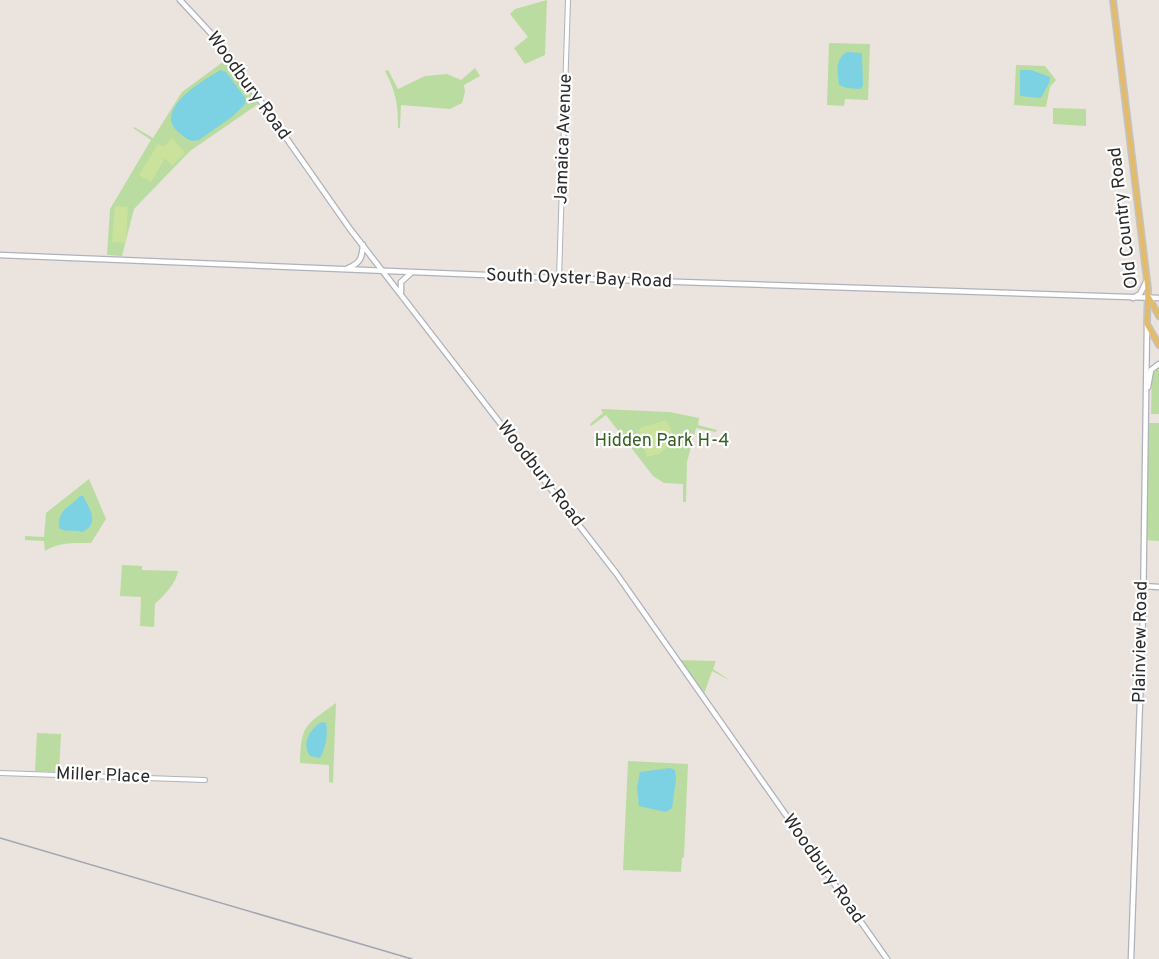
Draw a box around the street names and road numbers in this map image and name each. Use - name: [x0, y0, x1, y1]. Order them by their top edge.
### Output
- street label: Woodbury Road: [201, 27, 295, 145]
- street label: Jamaica Avenue: [550, 73, 578, 205]
- street label: Old Country Road: [1104, 146, 1144, 290]
- street label: South Oyster Bay Road: [485, 264, 673, 294]
- street label: Woodbury Road: [491, 416, 589, 532]
- street label: Plainview Road: [1128, 581, 1154, 703]
- street label: Miller Place: [56, 763, 150, 789]
- street label: Woodbury Road: [777, 810, 869, 928]

